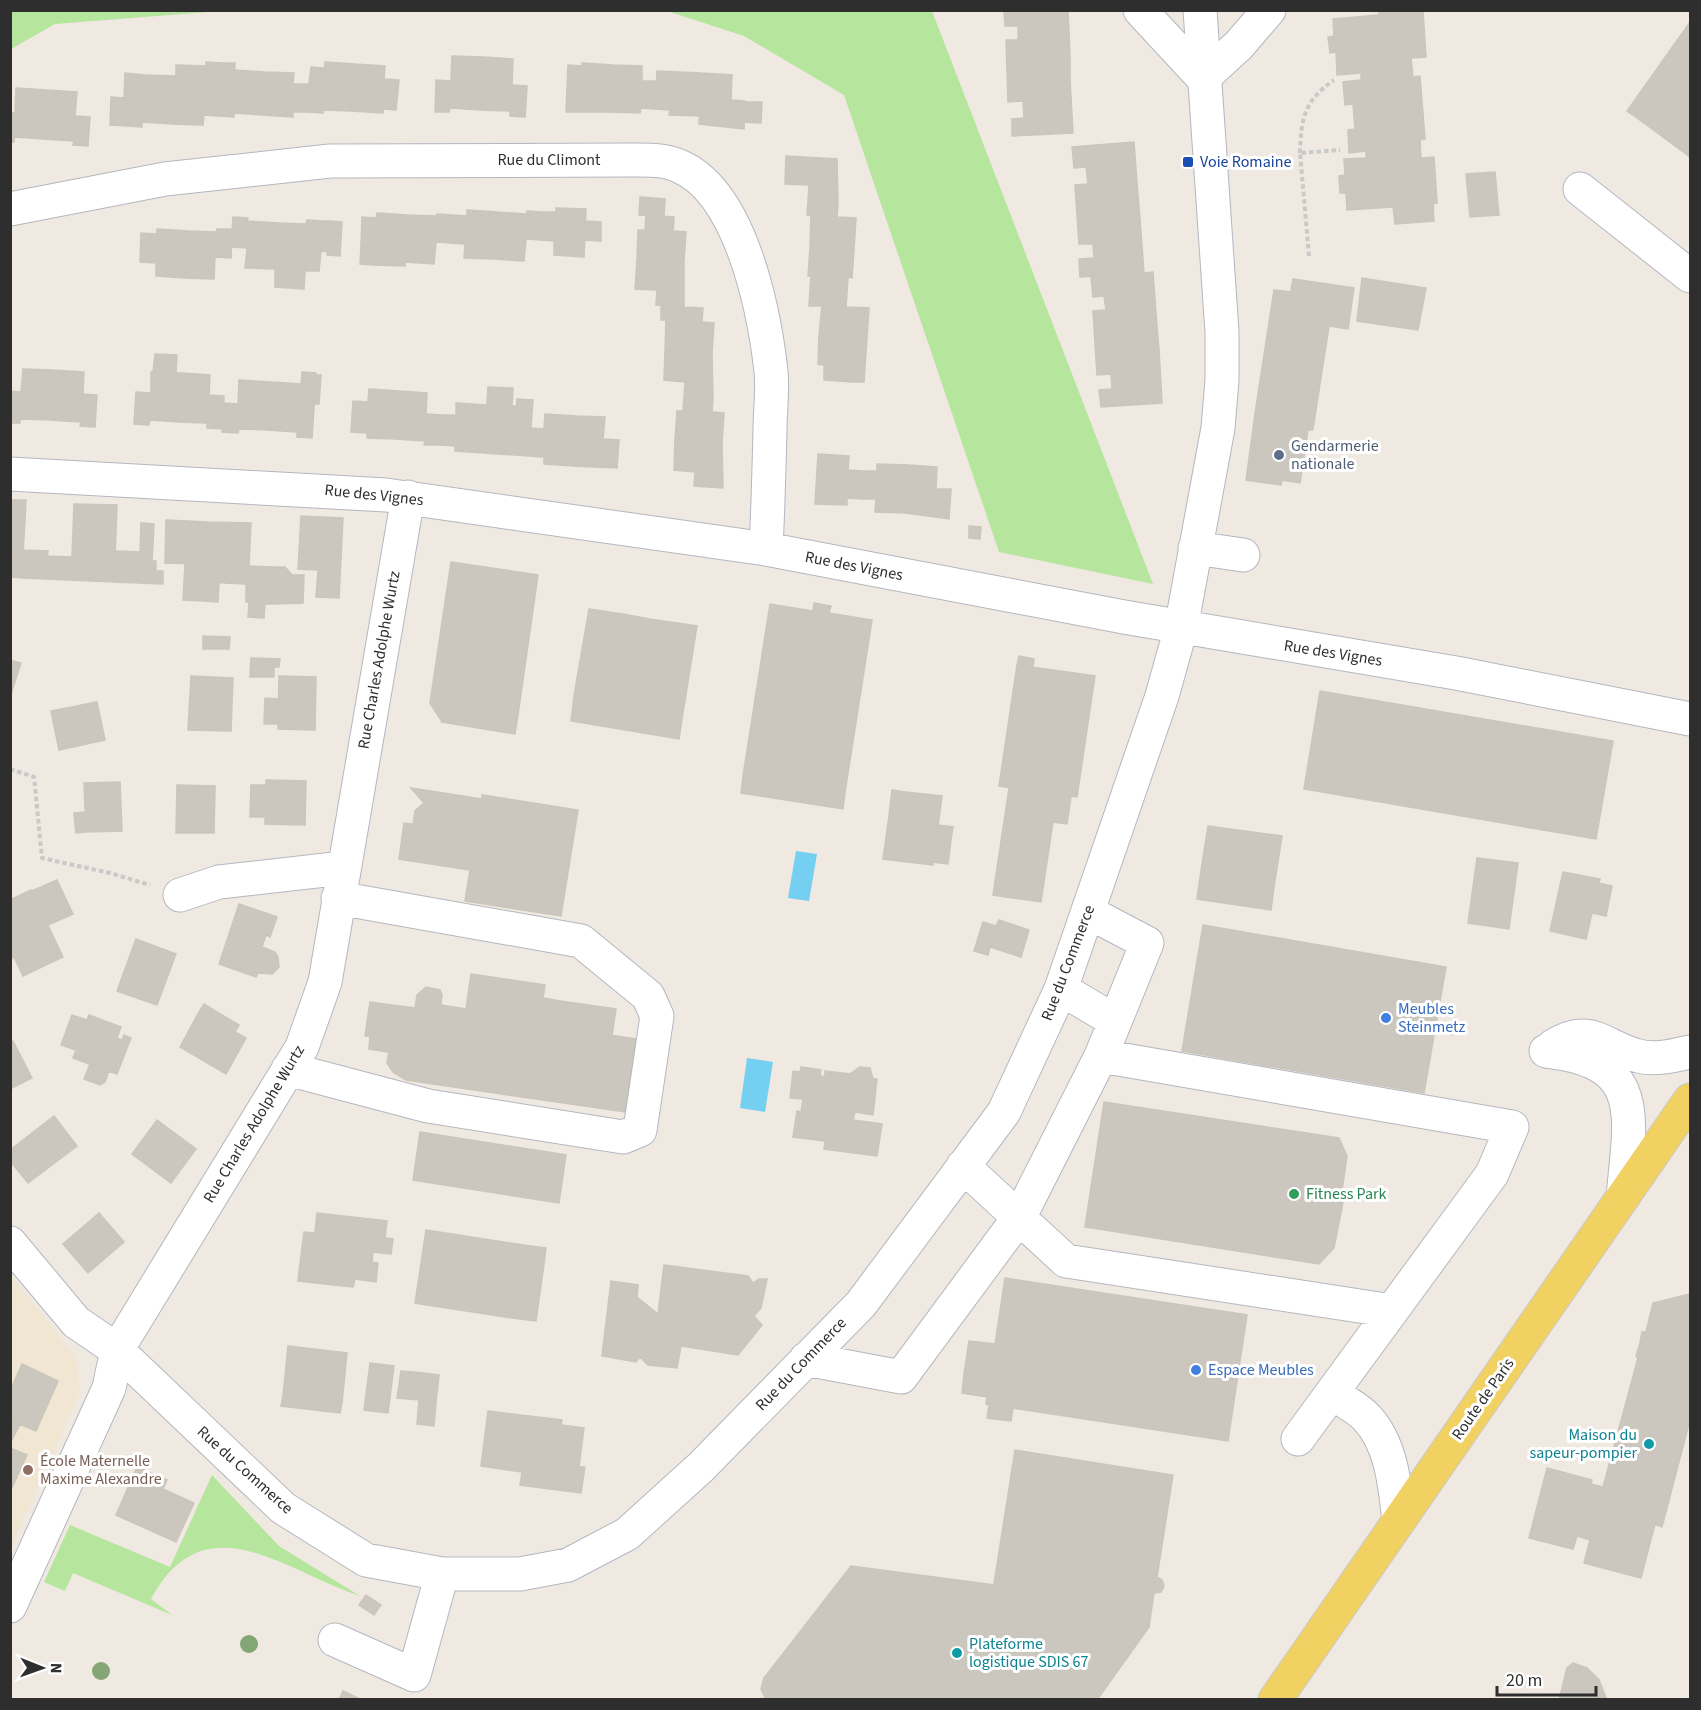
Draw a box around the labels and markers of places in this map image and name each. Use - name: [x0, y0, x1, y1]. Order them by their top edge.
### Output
- place label: Voie Romaine: [1200, 151, 1291, 173]
- marker: Voie Romaine: [1181, 155, 1195, 169]
- place label: Gendarmerie nationale: [1291, 435, 1379, 475]
- marker: Gendarmerie nationale: [1272, 448, 1286, 462]
- place label: Meubles Steinmetz: [1398, 998, 1465, 1038]
- marker: Meubles Steinmetz: [1379, 1011, 1393, 1025]
- place label: Fitness Park: [1306, 1183, 1387, 1205]
- marker: Fitness Park: [1287, 1187, 1301, 1201]
- place label: Espace Meubles: [1208, 1359, 1314, 1381]
- marker: Espace Meubles: [1189, 1363, 1203, 1377]
- place label: Maison du sapeur-pompier: [1529, 1424, 1637, 1464]
- marker: Maison du sapeur-pompier: [1642, 1437, 1656, 1451]
- place label: École Maternelle Maxime Alexandre: [40, 1450, 162, 1490]
- marker: École Maternelle Maxime Alexandre: [21, 1463, 35, 1477]
- place label: Plateforme logistique SDIS 67: [969, 1633, 1088, 1673]
- marker: Plateforme logistique SDIS 67: [950, 1646, 964, 1660]

